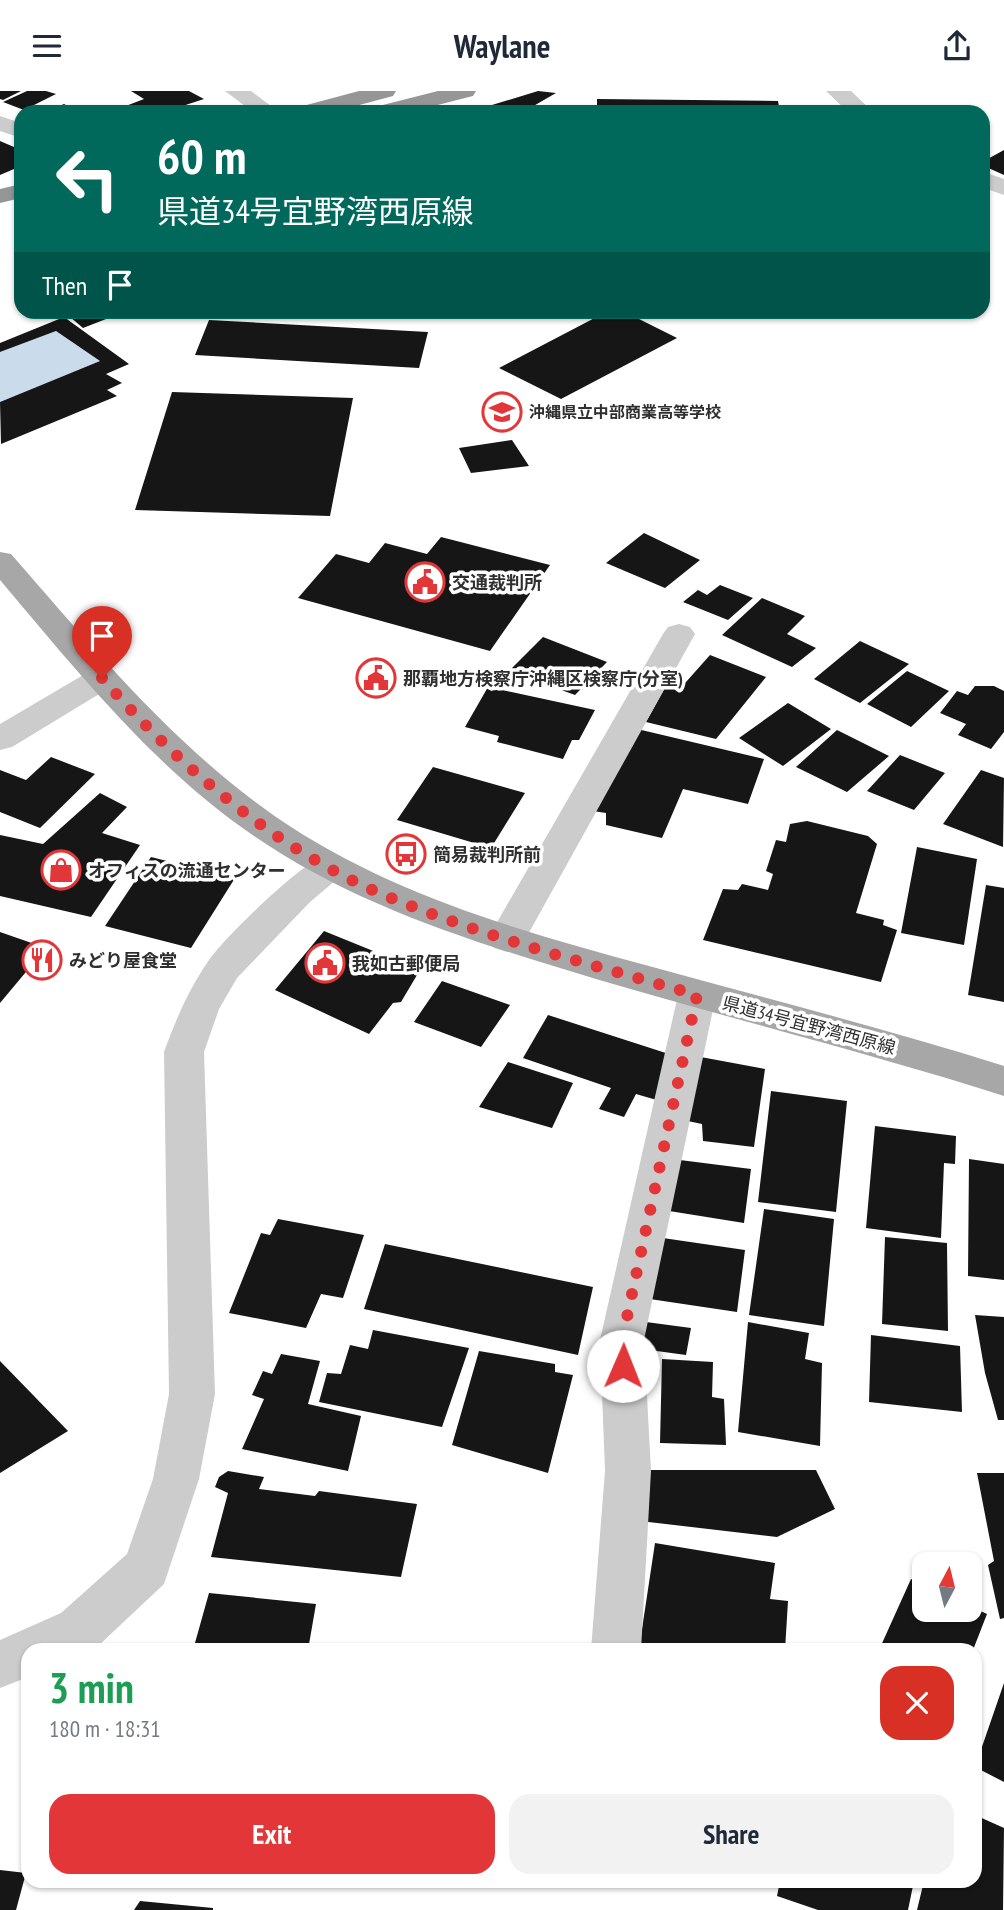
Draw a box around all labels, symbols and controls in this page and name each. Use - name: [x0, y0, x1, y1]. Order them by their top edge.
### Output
- text: Waylane: [454, 25, 550, 67]
- icon: menu: [28, 27, 66, 65]
- icon: share: [938, 27, 976, 65]
- text: 60 m: [157, 124, 246, 188]
- icon: left: [42, 133, 133, 224]
- text: 県道34号宜野湾西原線: [157, 190, 474, 232]
- icon: arrive: [101, 266, 139, 304]
- text: Then: [42, 269, 87, 302]
- school or university icon: 沖縄県立中部商業高等学校: [481, 391, 523, 433]
- place label: 沖縄県立中部商業高等学校: [529, 402, 721, 422]
- public building icon: 交通裁判所: [404, 561, 446, 603]
- place label: 交通裁判所: [452, 571, 542, 594]
- pin: [72, 606, 132, 678]
- icon: arrive: [83, 617, 121, 655]
- public building icon: 那覇地方検察庁沖縄区検察庁(分室): [355, 657, 397, 699]
- place label: 那覇地方検察庁沖縄区検察庁(分室): [403, 667, 683, 690]
- bus stop icon: 簡易裁判所前: [385, 833, 427, 875]
- place label: 簡易裁判所前: [433, 843, 541, 866]
- shop icon: オフィスの流通センター: [40, 849, 82, 891]
- place label: オフィスの流通センター: [88, 859, 286, 882]
- restaurant icon: みどり屋食堂: [21, 939, 63, 981]
- public building icon: 我如古郵便局: [304, 942, 346, 984]
- place label: みどり屋食堂: [69, 949, 177, 972]
- place label: 我如古郵便局: [352, 952, 460, 975]
- street label: 県道34号宜野湾西原線: [720, 991, 898, 1059]
- position arrow: [586, 1329, 660, 1403]
- north arrow: [912, 1552, 982, 1622]
- map controls: [912, 1552, 982, 1622]
- text: 3 min: [49, 1660, 134, 1715]
- button: close: [880, 1666, 954, 1740]
- text: 180 m · 18:31: [49, 1714, 161, 1743]
- button: Exit: [49, 1794, 495, 1874]
- button: Share: [509, 1794, 954, 1874]

